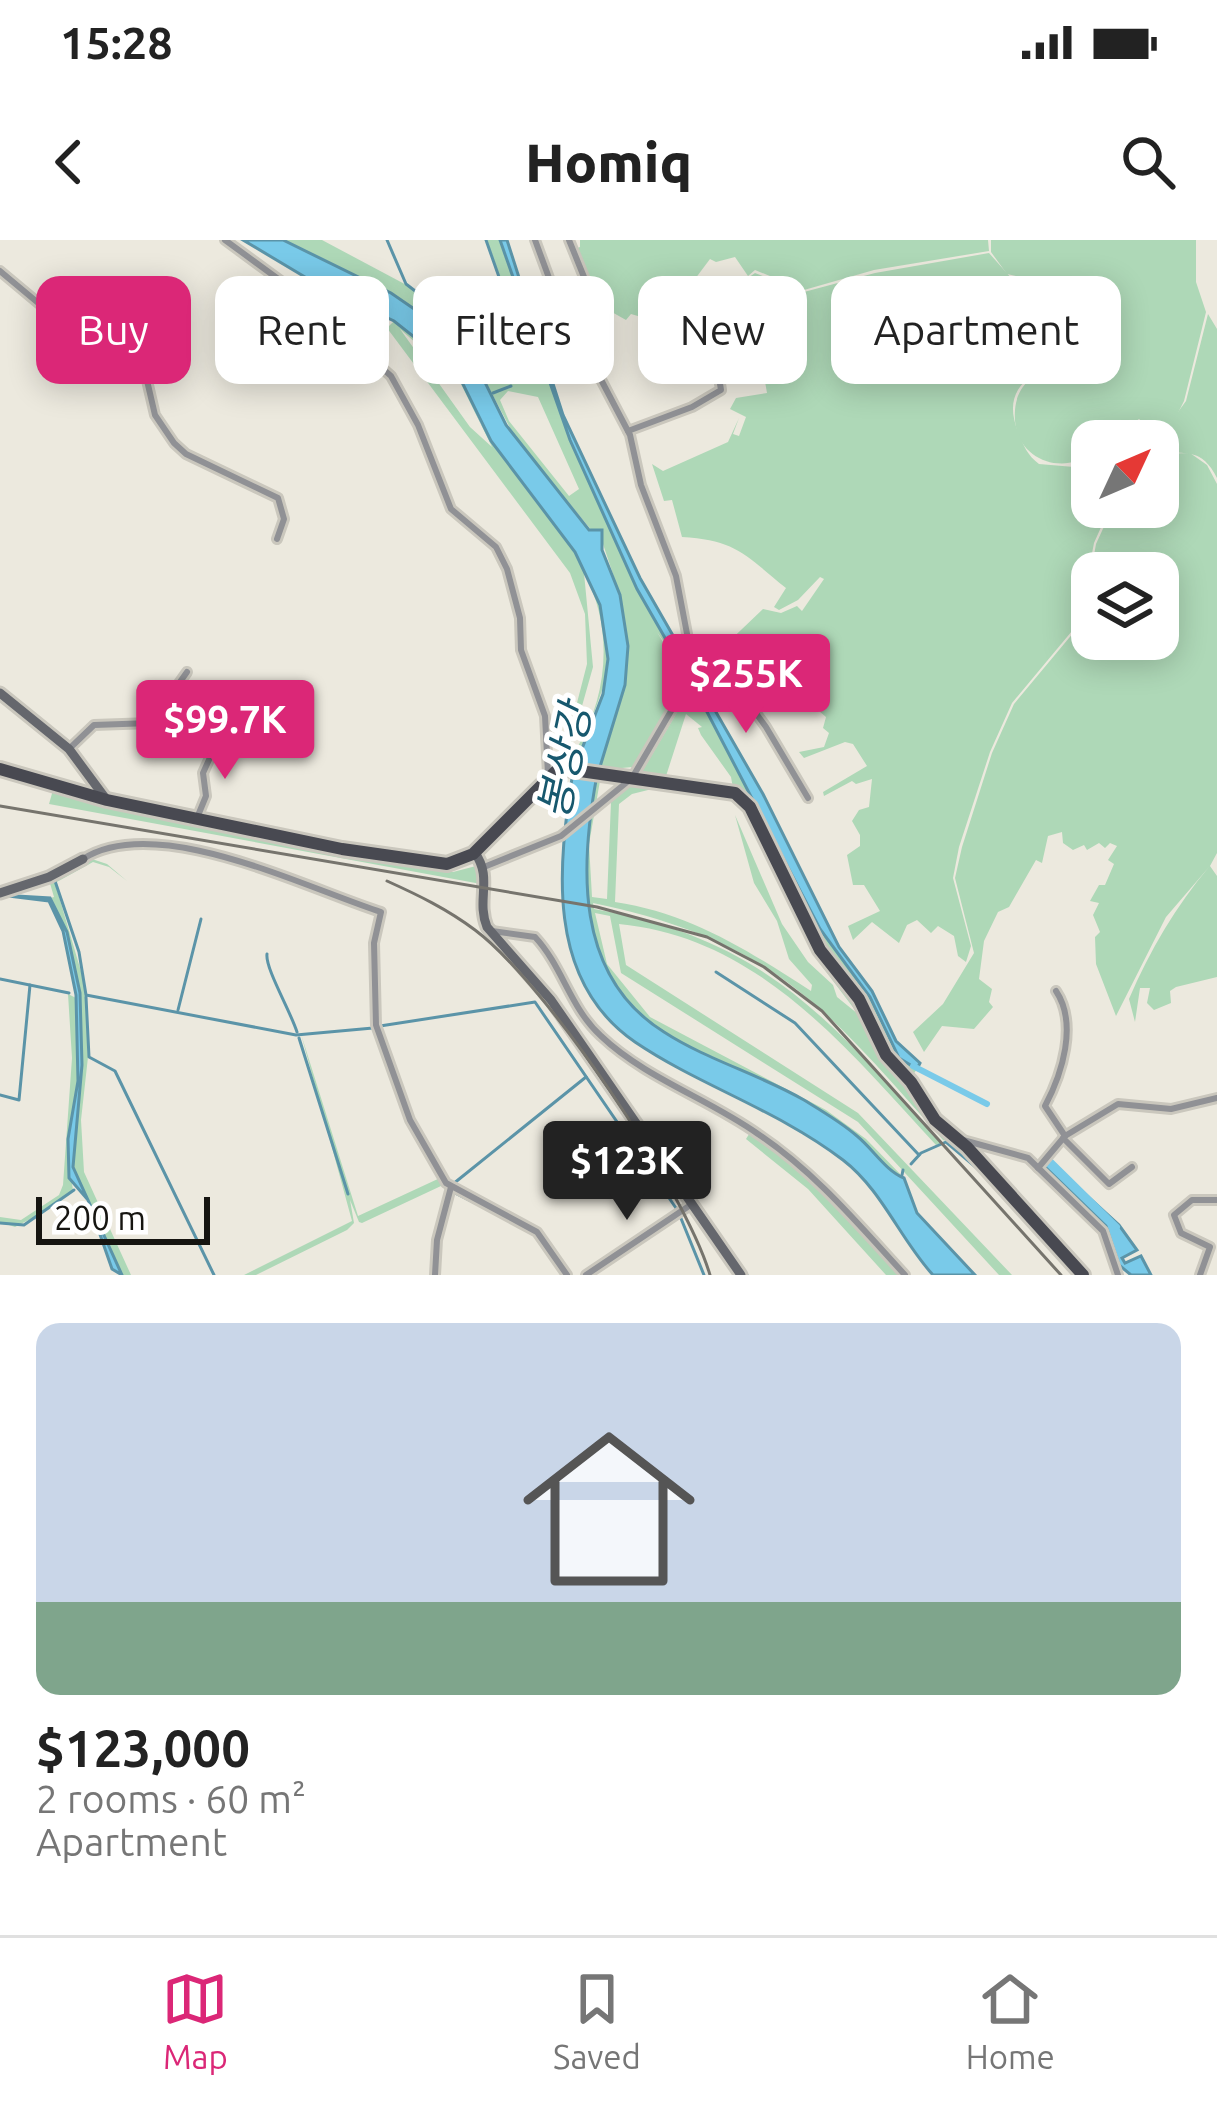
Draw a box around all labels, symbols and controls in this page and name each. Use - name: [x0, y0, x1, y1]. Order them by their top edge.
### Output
- text: 15:28: [60, 17, 173, 68]
- icon: back: [36, 129, 102, 195]
- icon: search: [1115, 129, 1181, 195]
- text: Homiq: [525, 132, 692, 192]
- chip: Buy: [36, 276, 191, 384]
- chip: Rent: [215, 276, 389, 384]
- chip: Filters: [413, 276, 614, 384]
- chip: New: [638, 276, 807, 384]
- chip: Apartment: [831, 276, 1121, 384]
- north arrow: [1071, 420, 1179, 528]
- map controls: [1071, 420, 1179, 660]
- button: layers: [1071, 552, 1179, 660]
- pin: $255K: [662, 634, 830, 736]
- text: $255K: [689, 651, 803, 694]
- pin: $99.7K: [127, 680, 323, 782]
- water label: 봉상강: [529, 694, 600, 823]
- text: $99.7K: [163, 697, 287, 740]
- pin: $123K: [543, 1121, 711, 1223]
- text: $123K: [570, 1138, 684, 1181]
- scale bar: [36, 1191, 210, 1244]
- text: 200 m: [54, 1199, 146, 1236]
- icon: home: [501, 1401, 717, 1617]
- text: $123,000: [36, 1719, 250, 1777]
- text: 2 rooms · 60 m²: [36, 1777, 306, 1820]
- text: Apartment: [36, 1820, 227, 1863]
- tab: Map: [162, 1966, 228, 2075]
- tab: Saved: [553, 1966, 641, 2075]
- tab: Home: [966, 1966, 1055, 2075]

